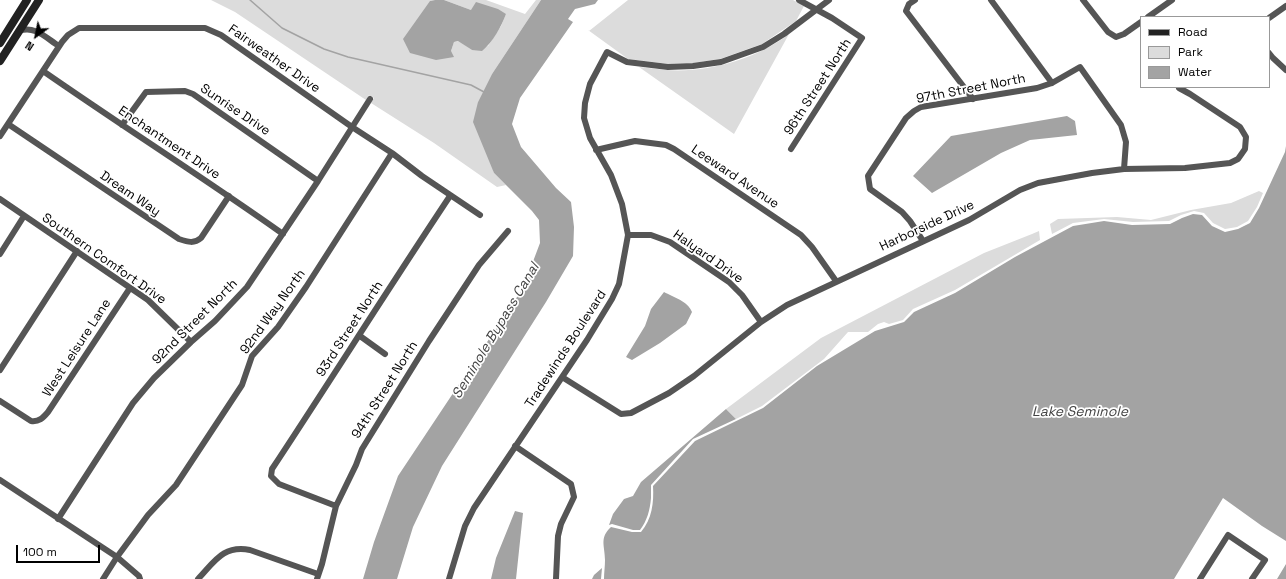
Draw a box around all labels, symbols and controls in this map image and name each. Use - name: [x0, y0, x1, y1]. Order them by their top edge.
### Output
- north arrow: [16, 16, 56, 56]
- legend: [1140, 16, 1270, 88]
- street label: Fairweather Drive: [225, 21, 323, 97]
- text: Road: [1178, 24, 1207, 40]
- street label: 96th Street North: [781, 36, 855, 138]
- text: N: [23, 38, 36, 54]
- text: Park: [1178, 44, 1203, 60]
- text: Water: [1178, 64, 1212, 80]
- street label: 97th Street North: [915, 71, 1027, 107]
- street label: Sunrise Drive: [197, 81, 273, 139]
- street label: Enchantment Drive: [115, 103, 223, 183]
- street label: Leeward Avenue: [688, 142, 782, 212]
- street label: Dream Way: [97, 168, 163, 220]
- street label: Harborside Drive: [877, 197, 977, 255]
- street label: Southern Comfort Drive: [39, 210, 169, 308]
- street label: Halyard Drive: [670, 227, 746, 287]
- water label: Seminole Bypass Canal: [449, 260, 543, 402]
- street label: 92nd Way North: [237, 267, 309, 357]
- street label: 92nd Street North: [149, 276, 241, 368]
- street label: 93rd Street North: [313, 278, 387, 380]
- street label: Tradewinds Boulevard: [522, 287, 610, 411]
- street label: West Leisure Lane: [40, 296, 114, 400]
- street label: 94th Street North: [349, 338, 421, 442]
- water label: Lake Seminole: [1032, 404, 1128, 420]
- scale bar: [18, 537, 102, 563]
- text: 100 m: [23, 544, 57, 560]

